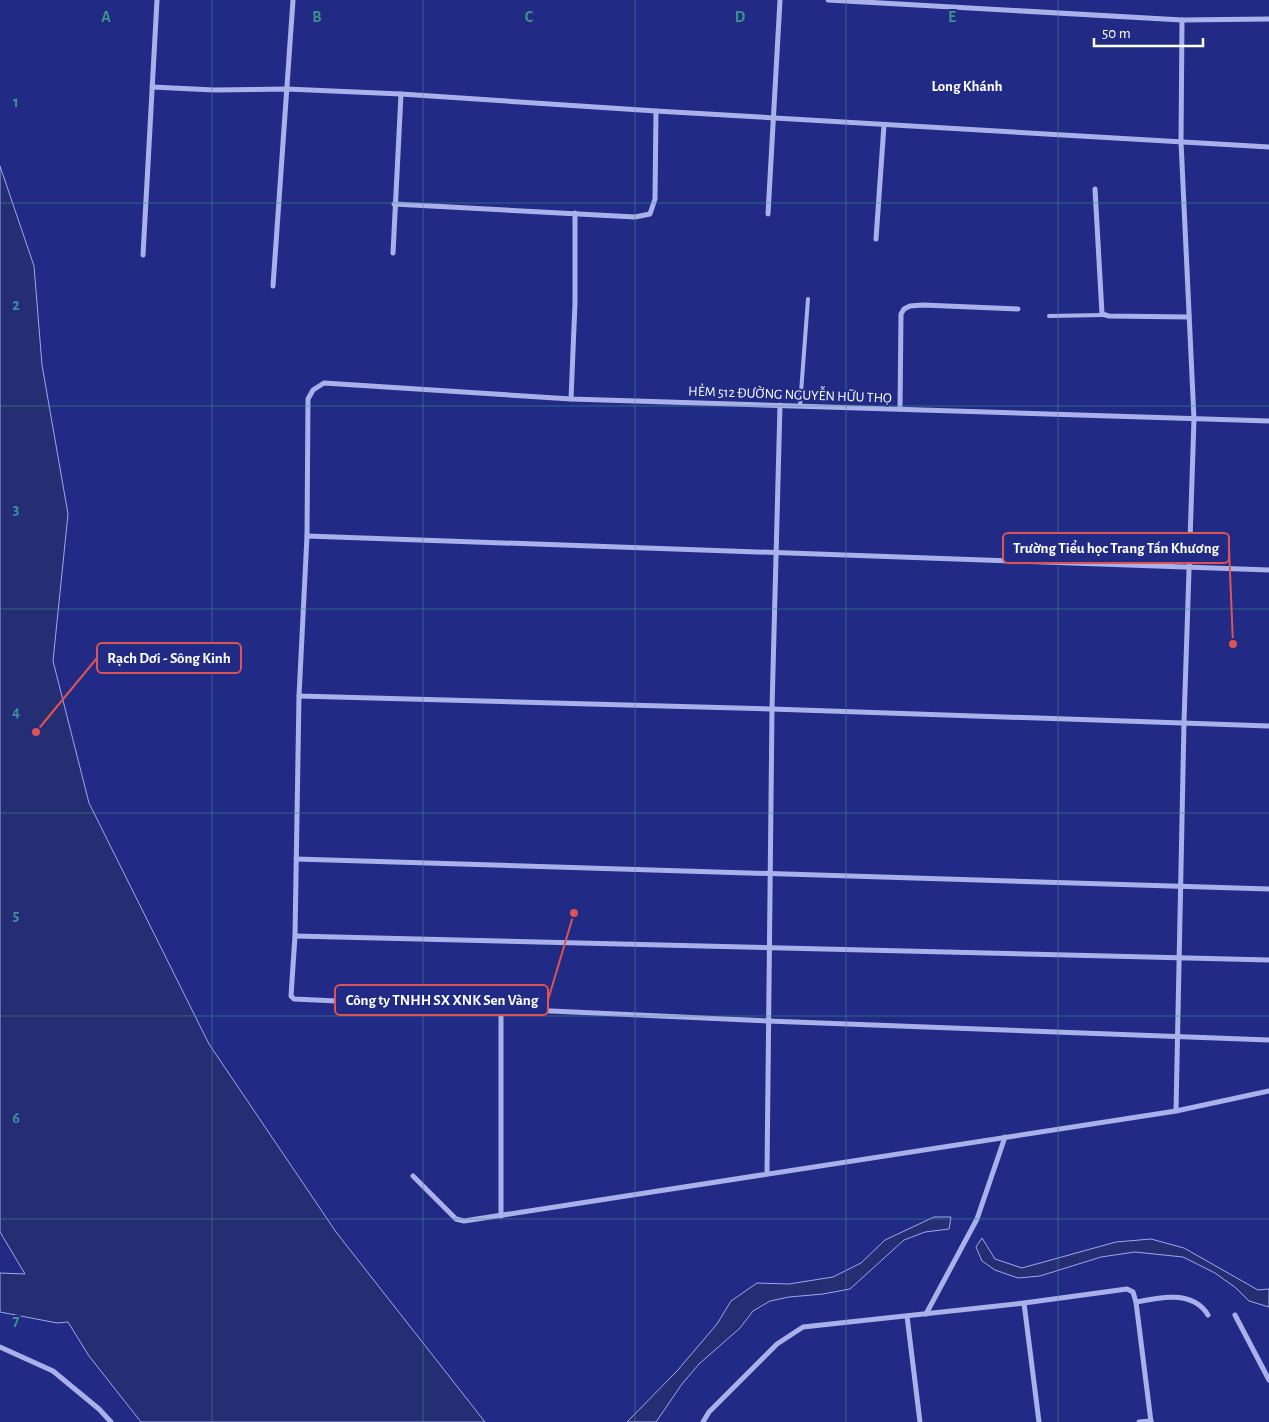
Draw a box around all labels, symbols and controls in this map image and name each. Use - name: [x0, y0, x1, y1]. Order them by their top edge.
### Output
- text: A: [101, 9, 111, 25]
- text: B: [312, 9, 322, 25]
- text: C: [525, 9, 534, 25]
- text: D: [735, 9, 746, 25]
- text: E: [948, 9, 956, 25]
- scale bar: [1094, 15, 1203, 47]
- text: 50 m: [1102, 26, 1131, 41]
- district label: Long Khánh: [931, 79, 1003, 94]
- text: 1: [13, 94, 19, 110]
- text: 2: [12, 297, 20, 313]
- street label: HẺM 512 ĐƯỜNG NGUYỄN HỮU THỌ: [688, 380, 892, 406]
- text: 3: [13, 501, 20, 517]
- callout: Trường Tiểu học Trang Tấn Khương: [1003, 533, 1229, 563]
- text: Trường Tiểu học Trang Tấn Khương: [1013, 540, 1220, 556]
- callout: Rạch Dơi - Sông Kinh: [97, 643, 241, 673]
- text: Rạch Dơi - Sông Kinh: [107, 651, 231, 666]
- text: 4: [12, 704, 20, 720]
- text: 5: [13, 907, 20, 923]
- callout: Công ty TNHH SX XNK Sen Vàng: [335, 985, 548, 1015]
- text: Công ty TNHH SX XNK Sen Vàng: [346, 993, 539, 1008]
- text: 6: [12, 1110, 20, 1126]
- text: 7: [13, 1313, 20, 1329]

